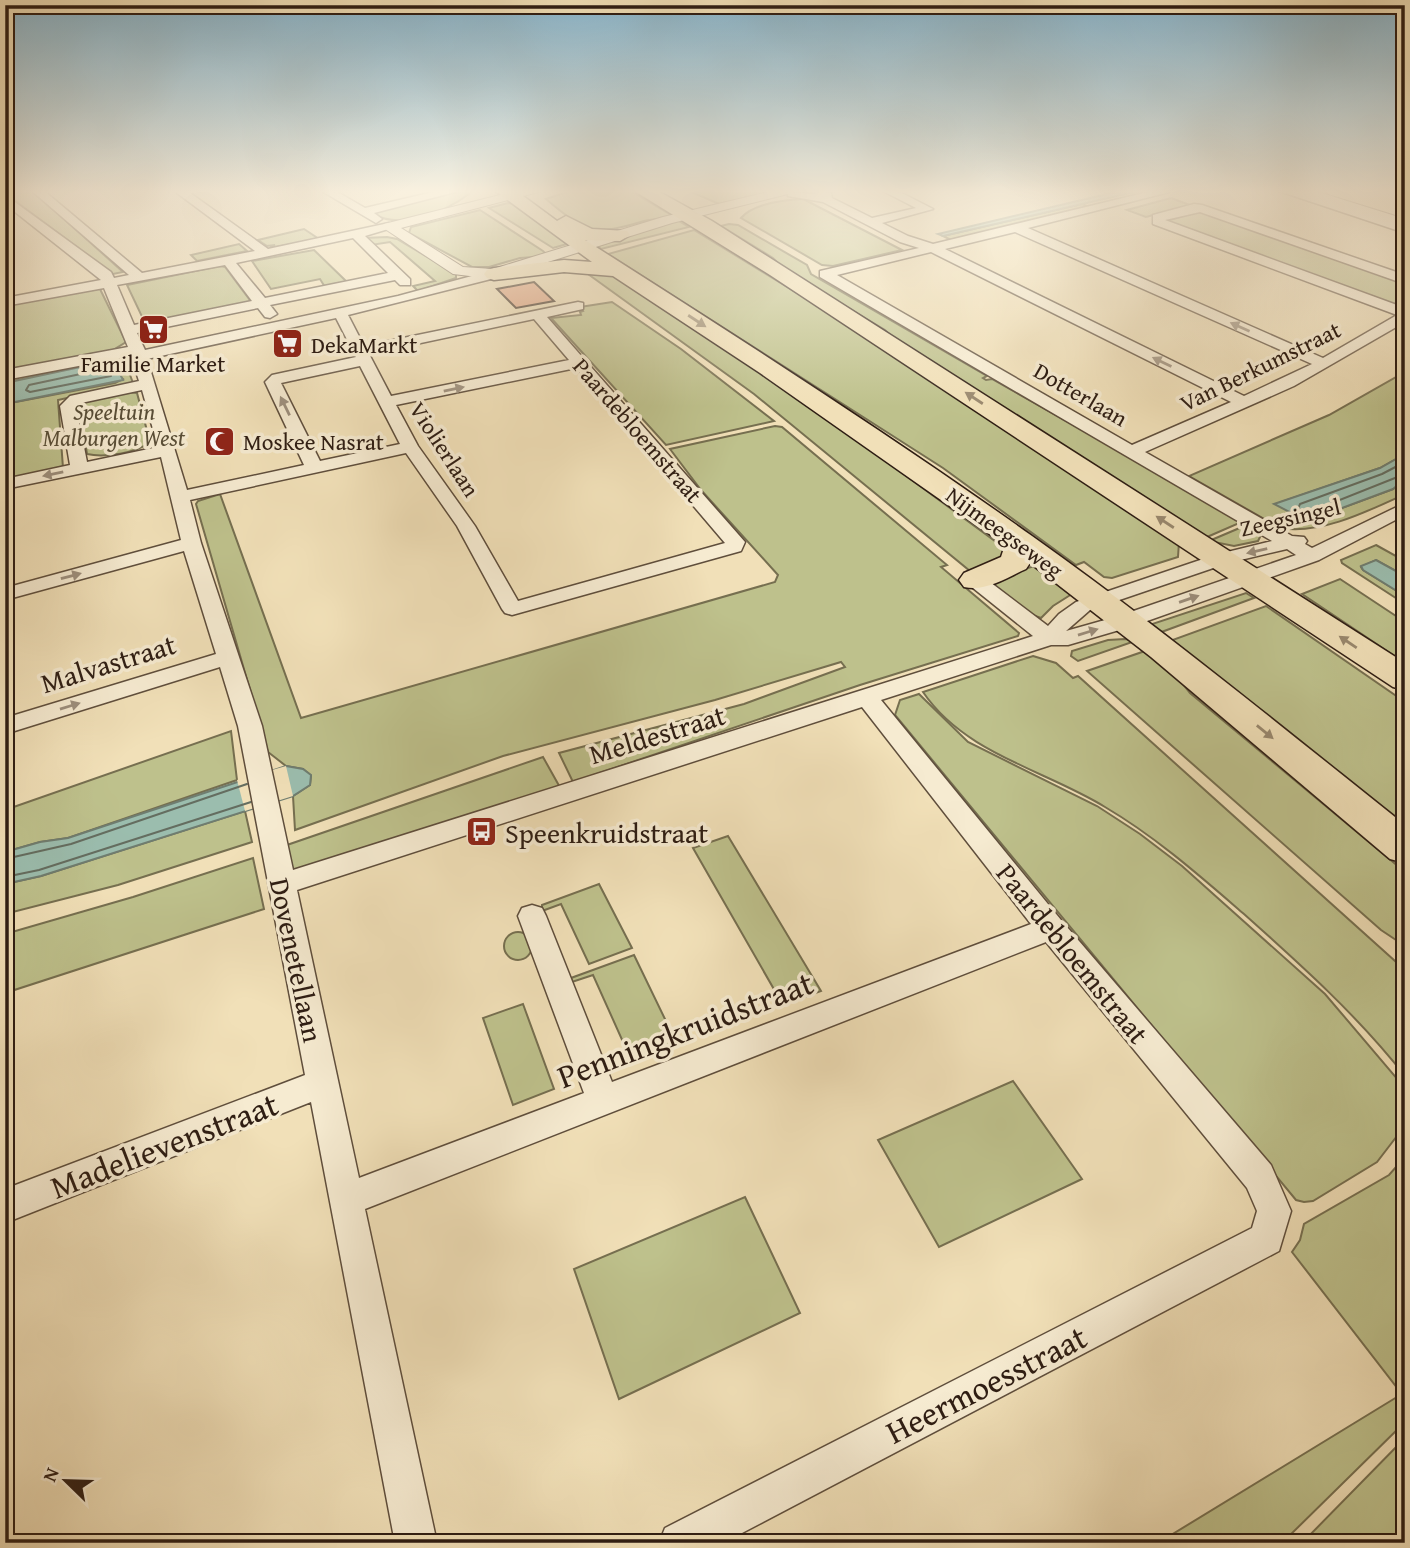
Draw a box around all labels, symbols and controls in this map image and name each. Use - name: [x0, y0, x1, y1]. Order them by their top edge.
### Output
- supermarket icon: Familie Market: [136, 312, 170, 346]
- street label: Van Berkumstraat: [1174, 313, 1346, 419]
- one-way arrow: [688, 315, 707, 328]
- one-way arrow: [1229, 321, 1250, 332]
- supermarket icon: DekaMarkt: [271, 327, 305, 361]
- place label: DekaMarkt: [311, 328, 417, 361]
- place label: Familie Market: [81, 347, 225, 380]
- street label: Paardebloemstraat: [566, 350, 710, 510]
- street label: Dotterlaan: [1028, 354, 1134, 434]
- one-way arrow: [1152, 356, 1172, 367]
- one-way arrow: [443, 383, 465, 394]
- one-way arrow: [964, 392, 983, 405]
- park label: Speeltuin Malburgen West: [43, 395, 186, 454]
- street label: Violierlaan: [402, 395, 488, 503]
- one-way arrow: [279, 396, 290, 416]
- mosque icon: Moskee Nasrat: [203, 424, 237, 458]
- place label: Moskee Nasrat: [243, 425, 384, 458]
- one-way arrow: [42, 468, 64, 479]
- street label: Nijmeegseweg: [940, 478, 1071, 586]
- street label: Zeegsingel: [1236, 489, 1344, 545]
- one-way arrow: [1155, 515, 1174, 528]
- one-way arrow: [1246, 545, 1268, 556]
- one-way arrow: [60, 570, 82, 581]
- one-way arrow: [1178, 593, 1199, 604]
- street label: Malvastraat: [35, 623, 181, 703]
- one-way arrow: [1077, 626, 1098, 637]
- one-way arrow: [1338, 635, 1358, 648]
- street label: Meldestraat: [584, 694, 730, 774]
- one-way arrow: [60, 701, 81, 711]
- one-way arrow: [1256, 724, 1273, 739]
- place label: Speenkruidstraat: [505, 812, 708, 853]
- bus stop icon: Speenkruidstraat: [465, 815, 499, 849]
- street label: Paardebloemstraat: [987, 854, 1159, 1052]
- street label: Dovenetellaan: [260, 874, 334, 1046]
- street label: Penningkruidstraat: [550, 958, 820, 1100]
- street label: Madelievenstraat: [43, 1079, 285, 1210]
- street label: Heermoesstraat: [877, 1313, 1095, 1455]
- north arrow: [32, 1446, 102, 1516]
- text: N: [35, 1463, 66, 1486]

